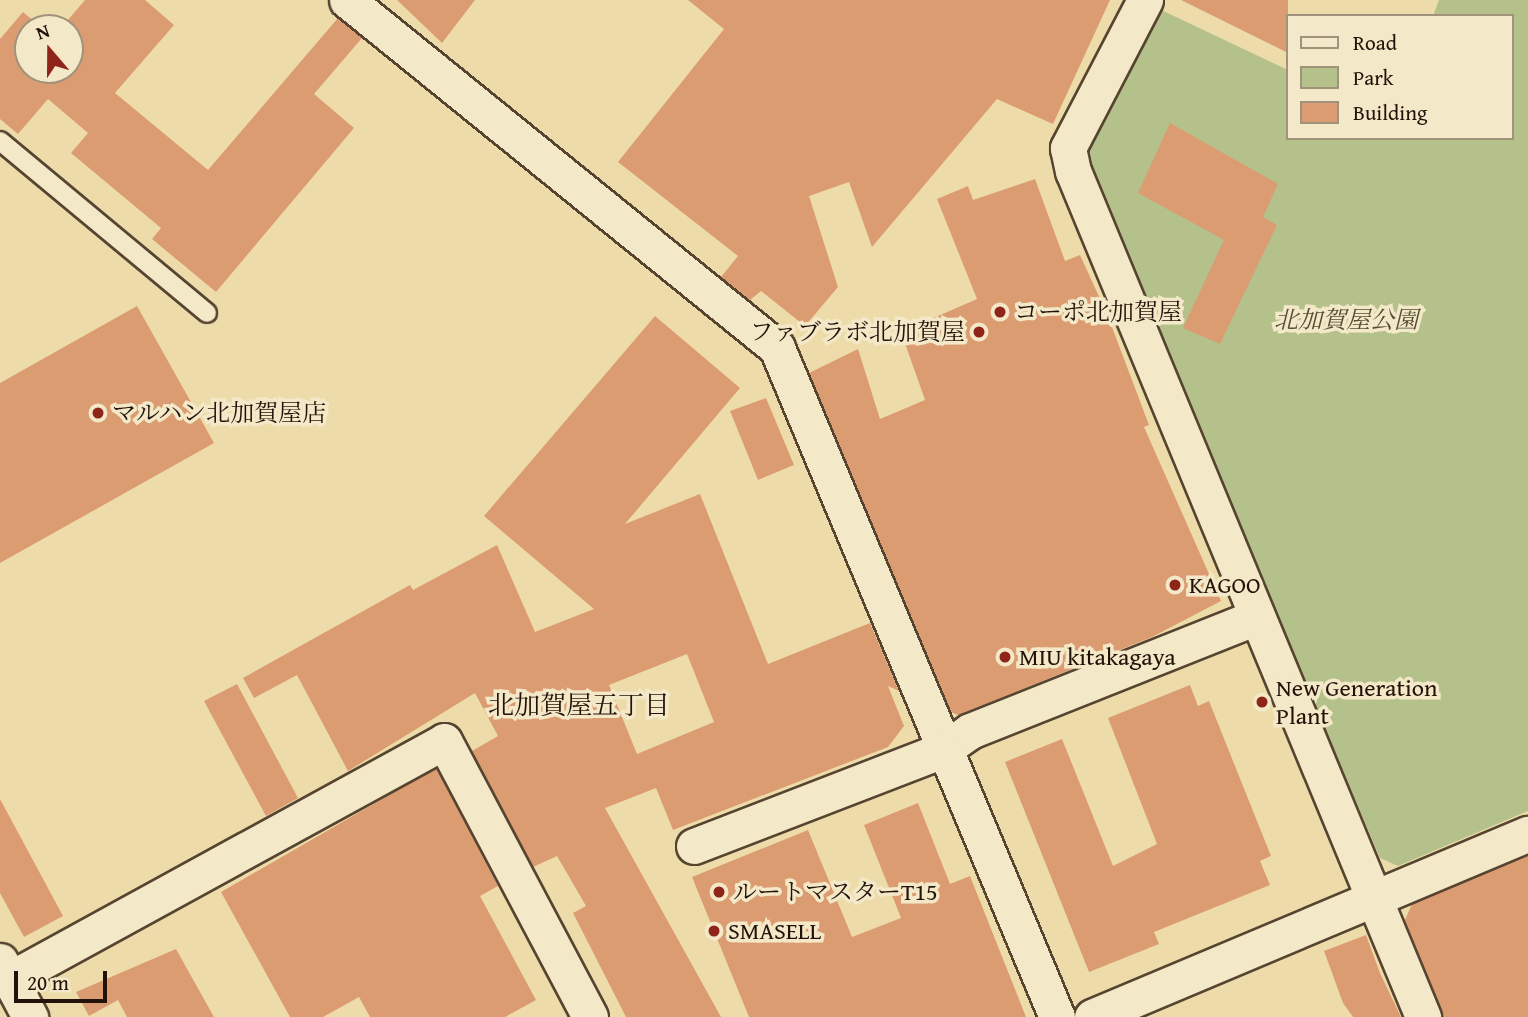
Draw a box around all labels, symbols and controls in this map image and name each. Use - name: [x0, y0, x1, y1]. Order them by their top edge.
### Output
- north arrow: [14, 14, 84, 84]
- legend: [1286, 14, 1514, 140]
- text: N: [32, 16, 53, 46]
- text: Road: [1353, 27, 1397, 58]
- text: Park: [1353, 62, 1394, 93]
- text: Building: [1353, 97, 1427, 128]
- place label: コーポ北加賀屋: [1014, 298, 1182, 326]
- marker: コーポ北加賀屋: [992, 304, 1008, 320]
- park label: 北加賀屋公園: [1274, 306, 1418, 334]
- place label: ファブラボ北加賀屋: [749, 318, 965, 346]
- marker: ファブラボ北加賀屋: [971, 324, 987, 340]
- place label: マルハン北加賀屋店: [112, 399, 328, 427]
- marker: マルハン北加賀屋店: [90, 405, 106, 421]
- place label: KAGOO: [1189, 571, 1261, 599]
- marker: KAGOO: [1167, 577, 1183, 593]
- place label: MIU kitakagaya: [1019, 643, 1176, 671]
- marker: MIU kitakagaya: [997, 649, 1013, 665]
- place label: New Generation Plant: [1276, 674, 1437, 730]
- district label: 北加賀屋五丁目: [488, 689, 670, 721]
- marker: New Generation Plant: [1254, 694, 1270, 710]
- place label: ルートマスターT15: [733, 878, 938, 906]
- marker: ルートマスターT15: [711, 884, 727, 900]
- place label: SMASELL: [728, 917, 821, 945]
- marker: SMASELL: [706, 923, 722, 939]
- scale bar: [18, 958, 110, 1002]
- text: 20 m: [27, 967, 69, 998]

